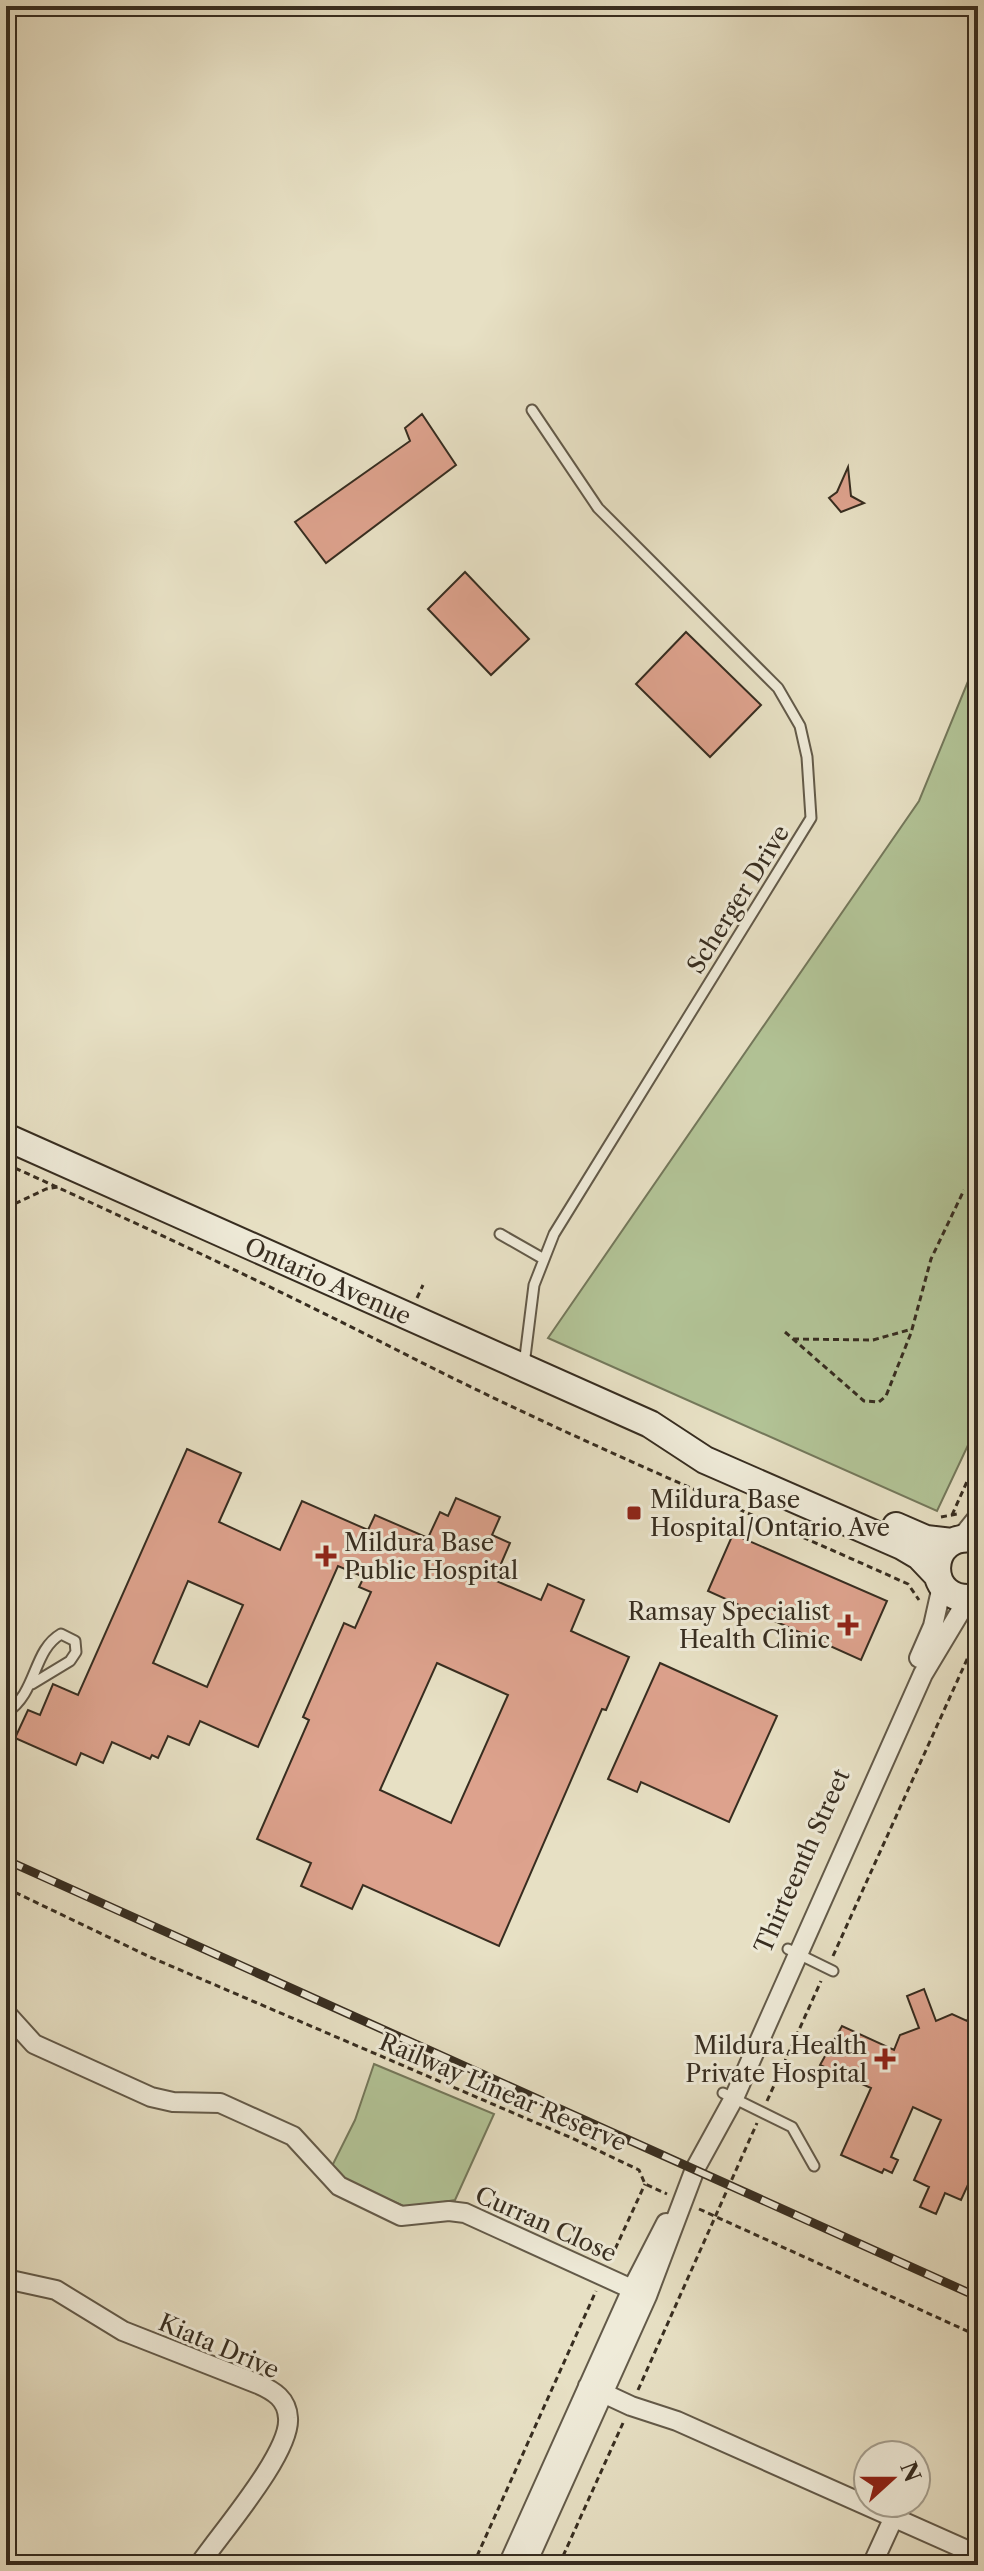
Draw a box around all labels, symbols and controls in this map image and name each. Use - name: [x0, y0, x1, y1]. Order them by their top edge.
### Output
- street label: Scherger Drive: [681, 819, 795, 979]
- street label: Ontario Avenue: [240, 1231, 416, 1331]
- place label: Mildura Base Hospital/Ontario Ave: [650, 1485, 890, 1542]
- marker: Mildura Base Hospital/Ontario Ave: [625, 1504, 643, 1522]
- place label: Mildura Base Public Hospital: [344, 1528, 518, 1585]
- marker: Mildura Base Public Hospital: [315, 1545, 337, 1567]
- place label: Ramsay Specialist Health Clinic: [628, 1597, 831, 1654]
- marker: Ramsay Specialist Health Clinic: [837, 1614, 859, 1636]
- street label: Thirteenth Street: [748, 1764, 856, 1958]
- street label: Railway Linear Reserve: [375, 2027, 631, 2157]
- place label: Mildura Health Private Hospital: [685, 2031, 867, 2088]
- marker: Mildura Health Private Hospital: [874, 2048, 896, 2070]
- street label: Curran Close: [471, 2180, 621, 2268]
- street label: Kiata Drive: [154, 2308, 284, 2384]
- north arrow: [852, 2439, 932, 2519]
- text: N: [894, 2458, 926, 2486]

